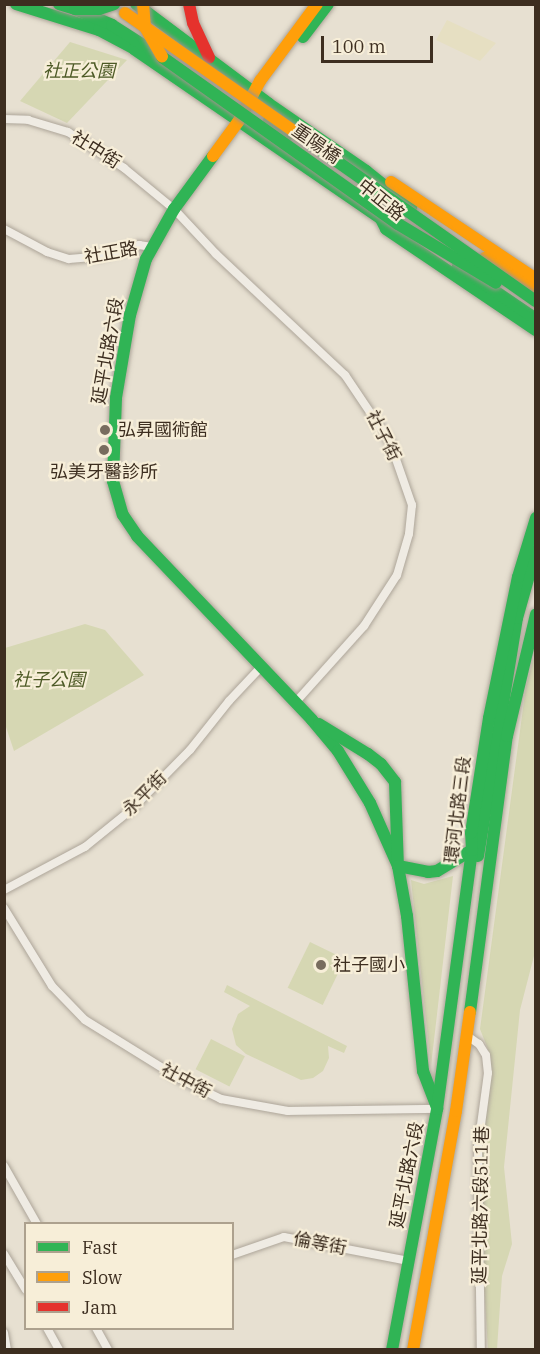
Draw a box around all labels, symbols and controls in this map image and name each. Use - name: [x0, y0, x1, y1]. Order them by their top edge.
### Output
- scale bar: [324, 24, 436, 62]
- text: 100 m: [332, 35, 386, 58]
- park label: 社正公園: [43, 60, 115, 82]
- street label: 重陽橋: [288, 120, 344, 168]
- street label: 社中街: [67, 127, 125, 173]
- street label: 中正路: [353, 175, 409, 225]
- street label: 社正路: [83, 238, 139, 268]
- street label: 延平北路六段: [88, 296, 128, 406]
- street label: 社子街: [361, 407, 405, 465]
- place label: 弘昇國術館: [118, 419, 208, 441]
- marker: 弘昇國術館: [96, 421, 114, 439]
- marker: 弘美牙醫診所: [95, 441, 113, 459]
- place label: 弘美牙醫診所: [50, 461, 158, 483]
- park label: 社子公園: [13, 669, 85, 691]
- street label: 環河北路三段: [441, 755, 475, 865]
- street label: 永平街: [118, 767, 172, 821]
- place label: 社子國小: [333, 954, 405, 976]
- marker: 社子國小: [314, 958, 328, 972]
- street label: 社中街: [157, 1059, 215, 1103]
- street label: 延平北路六段: [386, 1120, 428, 1230]
- street label: 延平北路六段511巷: [469, 1126, 493, 1284]
- legend: [24, 1222, 234, 1330]
- street label: 倫等街: [291, 1228, 349, 1260]
- text: Fast: [82, 1236, 117, 1259]
- text: Slow: [82, 1266, 122, 1289]
- text: Jam: [82, 1296, 117, 1319]

